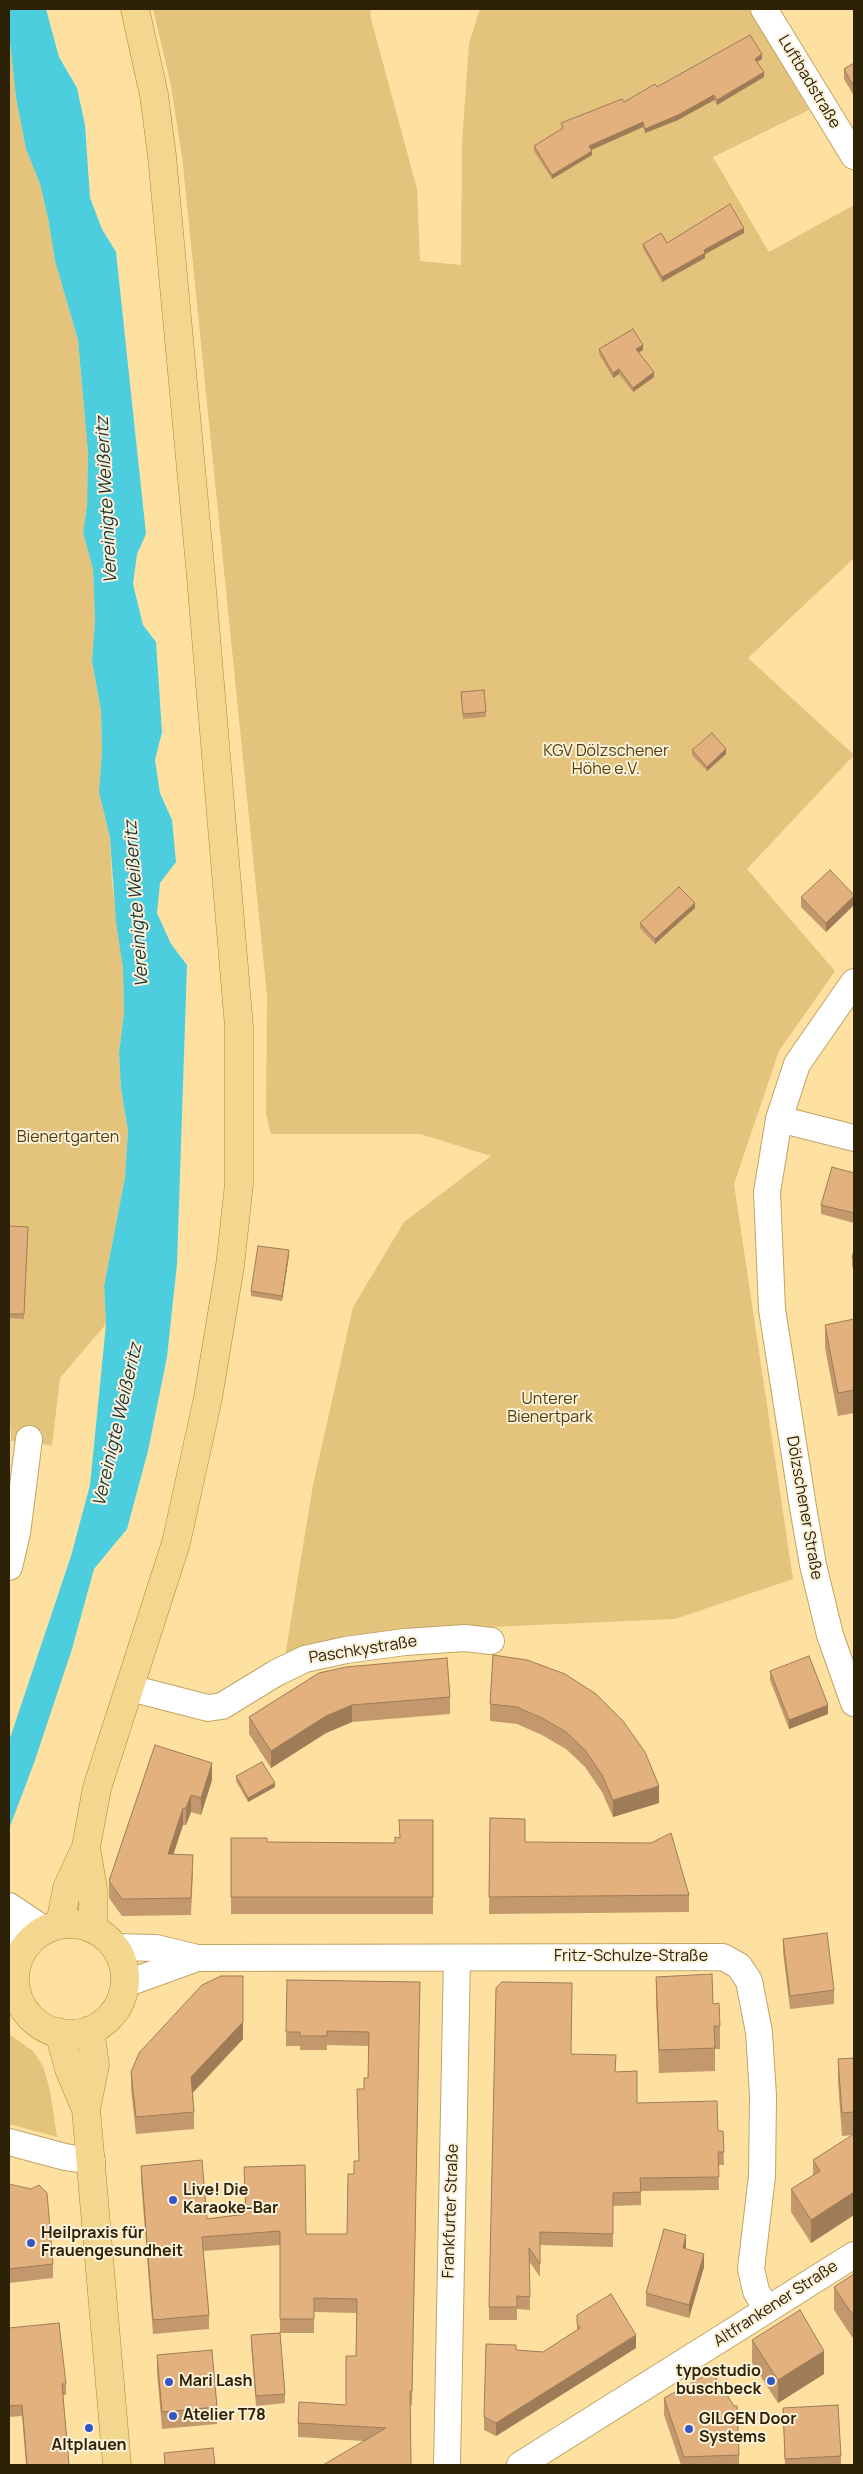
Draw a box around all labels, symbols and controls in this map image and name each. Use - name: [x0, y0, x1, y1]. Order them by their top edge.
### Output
- street label: Luftbadstraße: [774, 32, 844, 132]
- water label: Vereinigte Weißeritz: [92, 416, 122, 584]
- park label: KGV Dölzschener Höhe e.V.: [543, 742, 669, 780]
- water label: Vereinigte Weißeritz: [120, 820, 154, 988]
- park label: Bienertgarten: [17, 1128, 119, 1148]
- water label: Vereinigte Weißeritz: [89, 1341, 147, 1509]
- park label: Unterer Bienertpark: [507, 1390, 593, 1428]
- street label: Dölzschener Straße: [782, 1435, 826, 1581]
- street label: Paschkystraße: [307, 1632, 419, 1668]
- street label: Fritz-Schulze-Straße: [554, 1947, 708, 1967]
- street label: Frankfurter Straße: [439, 2143, 463, 2279]
- place label: Live! Die Karaoke-Bar: [183, 2181, 278, 2219]
- marker: Live! Die Karaoke-Bar: [167, 2194, 179, 2206]
- place label: Heilpraxis für Frauengesundheit: [41, 2224, 183, 2262]
- marker: Heilpraxis für Frauengesundheit: [25, 2237, 37, 2249]
- street label: Altfrankener Straße: [710, 2257, 842, 2351]
- place label: typostudio buschbeck: [676, 2362, 761, 2400]
- place label: Mari Lash: [179, 2372, 252, 2392]
- marker: typostudio buschbeck: [765, 2375, 777, 2387]
- marker: Mari Lash: [163, 2376, 175, 2388]
- place label: Atelier T78: [183, 2406, 266, 2426]
- marker: Atelier T78: [167, 2410, 179, 2422]
- place label: GILGEN Door Systems: [699, 2410, 797, 2448]
- marker: Altplauen: [83, 2422, 95, 2434]
- marker: GILGEN Door Systems: [683, 2423, 695, 2435]
- place label: Altplauen: [51, 2436, 127, 2456]

